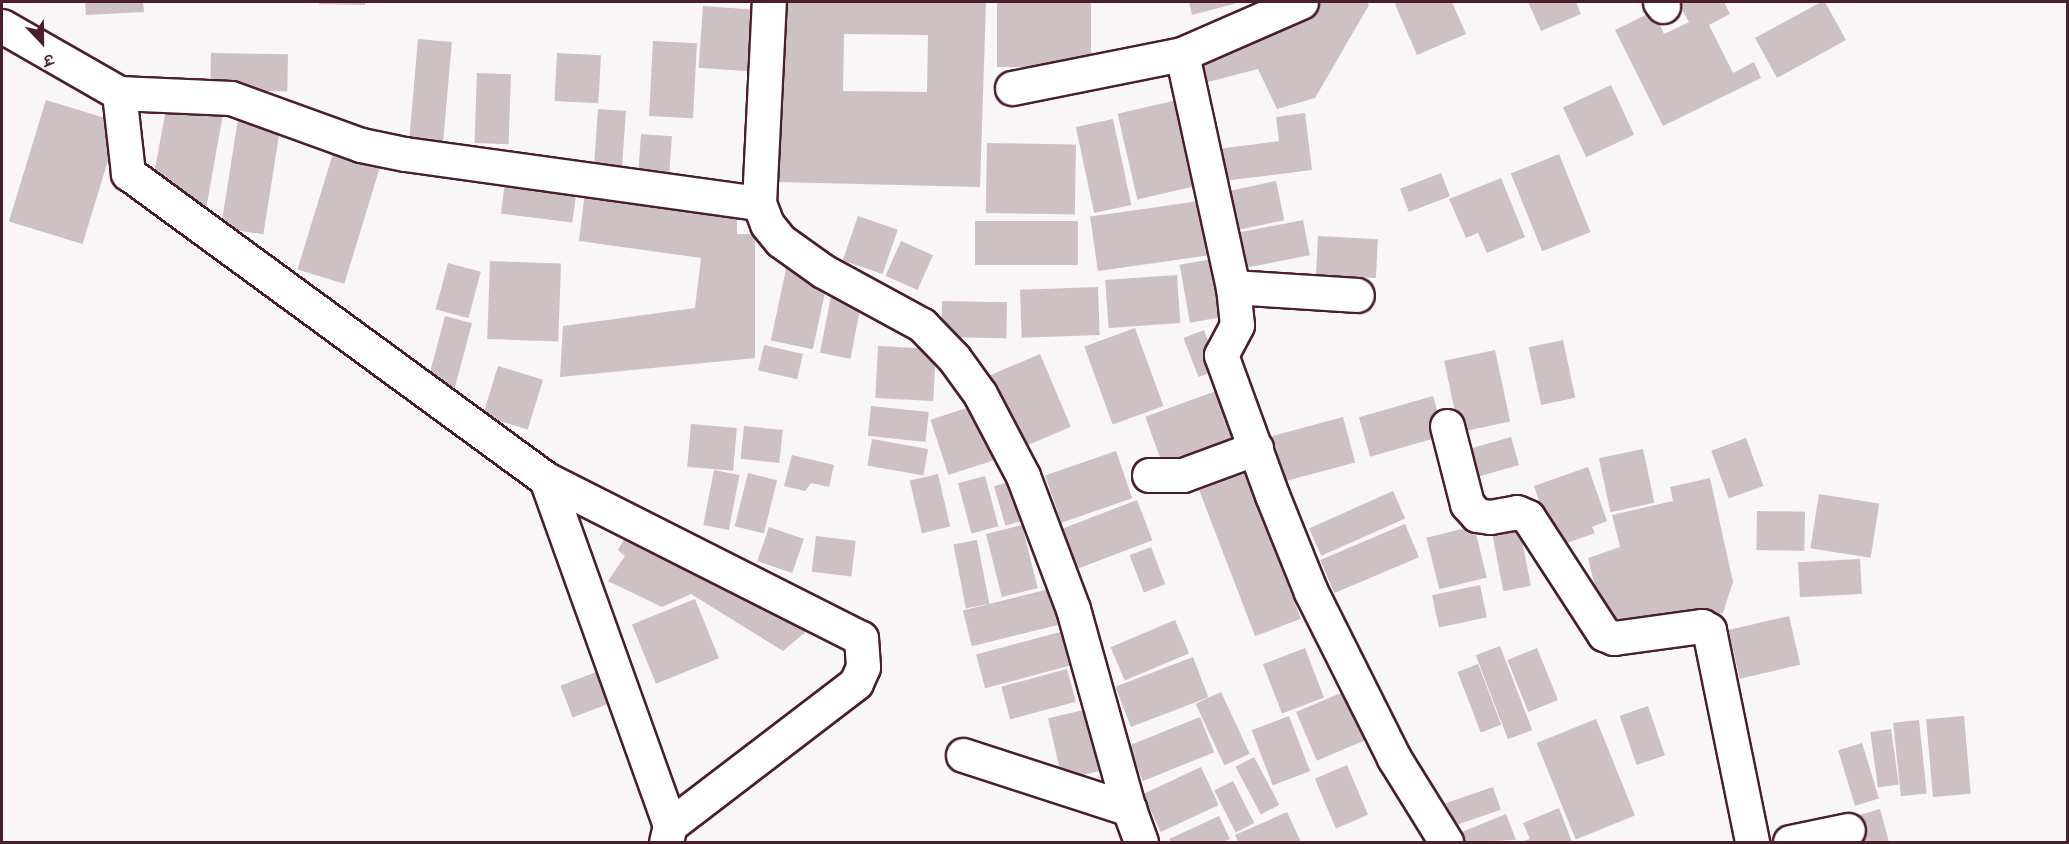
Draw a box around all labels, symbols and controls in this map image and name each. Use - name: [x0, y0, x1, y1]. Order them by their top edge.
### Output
- north arrow: [12, 12, 72, 72]
- text: उ: [40, 46, 58, 73]

